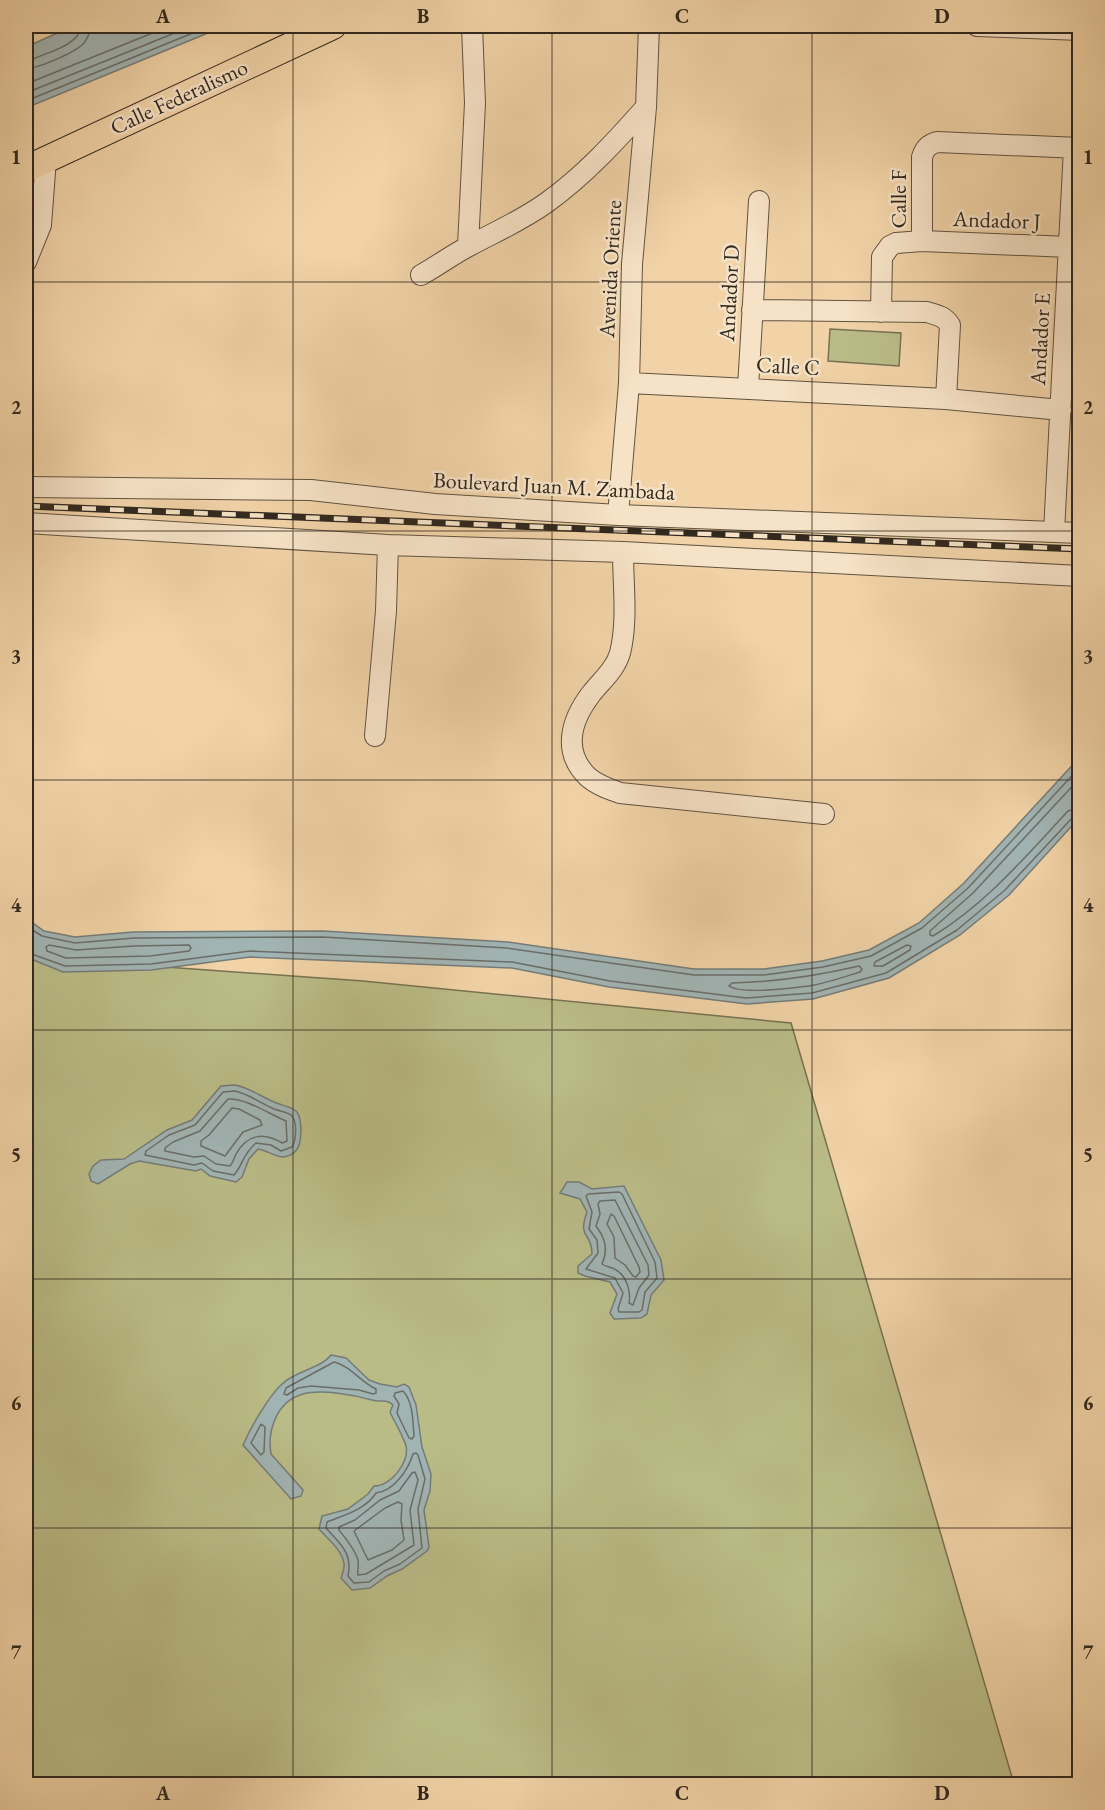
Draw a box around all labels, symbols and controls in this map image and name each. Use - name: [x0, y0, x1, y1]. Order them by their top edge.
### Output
- text: A: [155, 3, 171, 29]
- text: B: [417, 3, 429, 29]
- text: C: [675, 3, 689, 29]
- text: D: [934, 3, 950, 29]
- street label: Calle Federalismo: [106, 52, 253, 142]
- text: 1: [11, 144, 21, 170]
- text: 1: [1083, 144, 1093, 170]
- street label: Calle F: [884, 169, 913, 229]
- street label: Avenida Oriente: [592, 199, 628, 340]
- street label: Andador J: [952, 204, 1041, 236]
- street label: Andador D: [712, 244, 746, 343]
- street label: Andador E: [1023, 292, 1057, 387]
- street label: Calle C: [756, 350, 820, 382]
- text: 2: [11, 394, 22, 420]
- text: 2: [1083, 394, 1094, 420]
- street label: Boulevard Juan M. Zambada: [432, 465, 676, 507]
- text: 3: [11, 643, 21, 669]
- text: 3: [1083, 643, 1093, 669]
- text: 4: [11, 892, 22, 918]
- text: 4: [1083, 892, 1094, 918]
- text: 5: [11, 1141, 21, 1167]
- text: 5: [1083, 1141, 1093, 1167]
- text: 6: [11, 1390, 22, 1416]
- text: 6: [1083, 1390, 1094, 1416]
- text: 7: [11, 1639, 22, 1665]
- text: 7: [1083, 1639, 1094, 1665]
- text: A: [155, 1780, 171, 1806]
- text: B: [417, 1780, 429, 1806]
- text: C: [675, 1780, 689, 1806]
- text: D: [934, 1780, 950, 1806]

